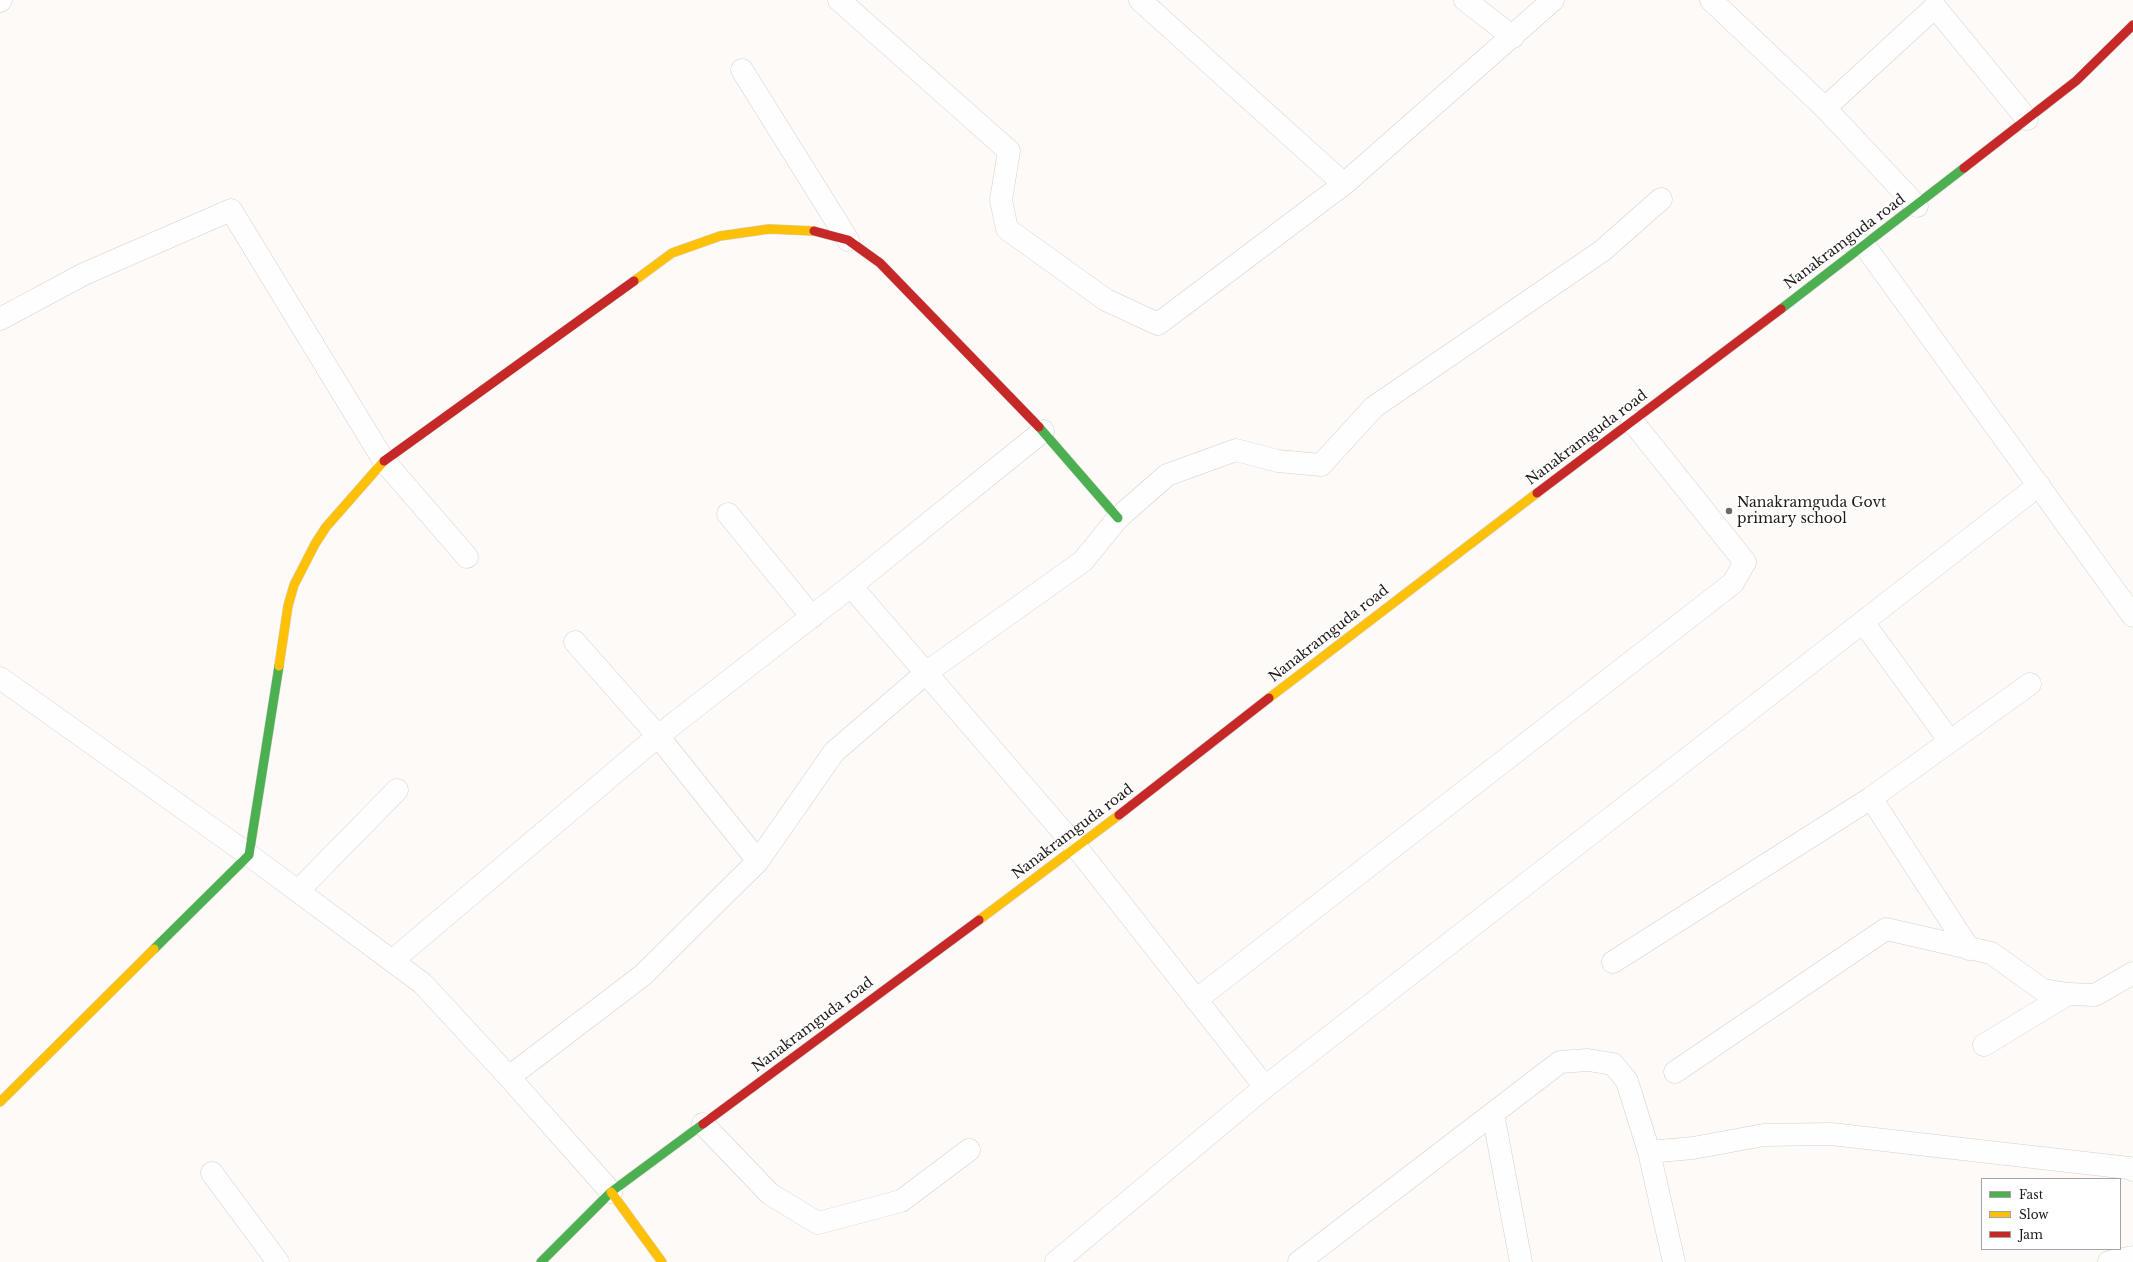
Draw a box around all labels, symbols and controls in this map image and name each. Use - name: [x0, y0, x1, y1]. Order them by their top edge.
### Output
- street label: Nanakramguda road: [1781, 191, 1909, 293]
- street label: Nanakramguda road: [1523, 387, 1651, 489]
- place label: Nanakramguda Govt primary school: [1737, 495, 1886, 528]
- marker: Nanakramguda Govt primary school: [1724, 506, 1734, 516]
- street label: Nanakramguda road: [1266, 582, 1392, 686]
- street label: Nanakramguda road: [1009, 781, 1137, 883]
- street label: Nanakramguda road: [749, 974, 877, 1076]
- legend: [1981, 1178, 2121, 1250]
- text: Fast: [2019, 1187, 2043, 1202]
- text: Slow: [2019, 1207, 2048, 1222]
- text: Jam: [2019, 1227, 2043, 1242]

